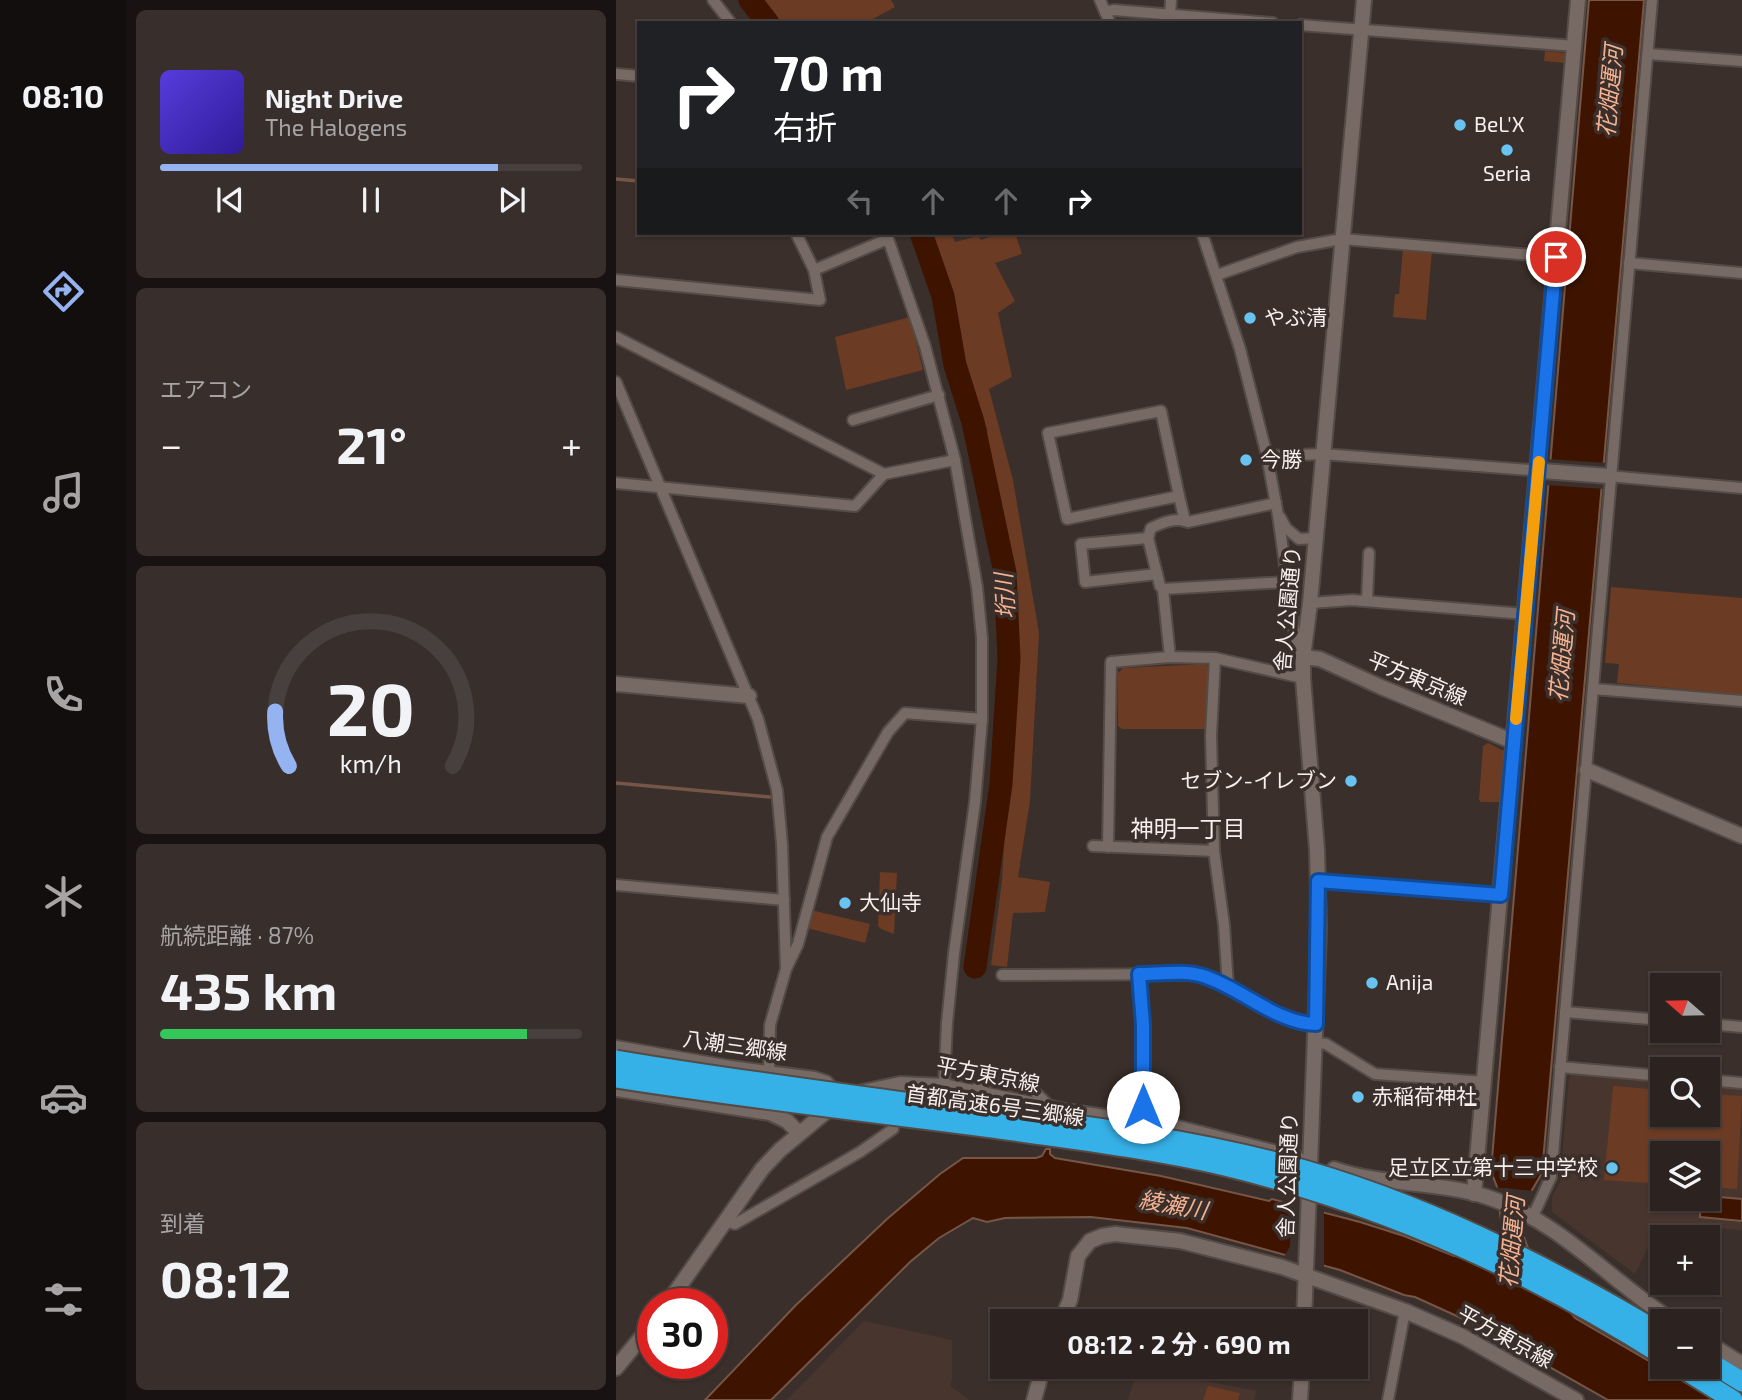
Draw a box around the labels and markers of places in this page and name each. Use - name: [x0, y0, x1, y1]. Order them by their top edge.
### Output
- place label: BeL'X: [1474, 111, 1525, 136]
- marker: BeL'X: [1452, 117, 1468, 133]
- marker: Seria: [1499, 142, 1515, 158]
- place label: Seria: [1483, 160, 1531, 185]
- pin: [1526, 227, 1586, 287]
- place label: やぶ清: [1264, 304, 1327, 329]
- marker: やぶ清: [1242, 310, 1258, 326]
- place label: 今勝: [1260, 446, 1302, 471]
- marker: 今勝: [1238, 452, 1254, 468]
- place label: セブン-イレブン: [1181, 767, 1337, 792]
- marker: セブン-イレブン: [1343, 773, 1359, 789]
- place label: 大仙寺: [859, 889, 922, 914]
- marker: 大仙寺: [837, 895, 853, 911]
- place label: Anija: [1386, 969, 1433, 995]
- marker: Anija: [1364, 975, 1380, 991]
- place label: 赤稲荷神社: [1372, 1083, 1477, 1108]
- marker: 赤稲荷神社: [1350, 1089, 1366, 1105]
- place label: 足立区立第十三中学校: [1388, 1154, 1598, 1179]
- marker: 足立区立第十三中学校: [1604, 1160, 1620, 1176]

